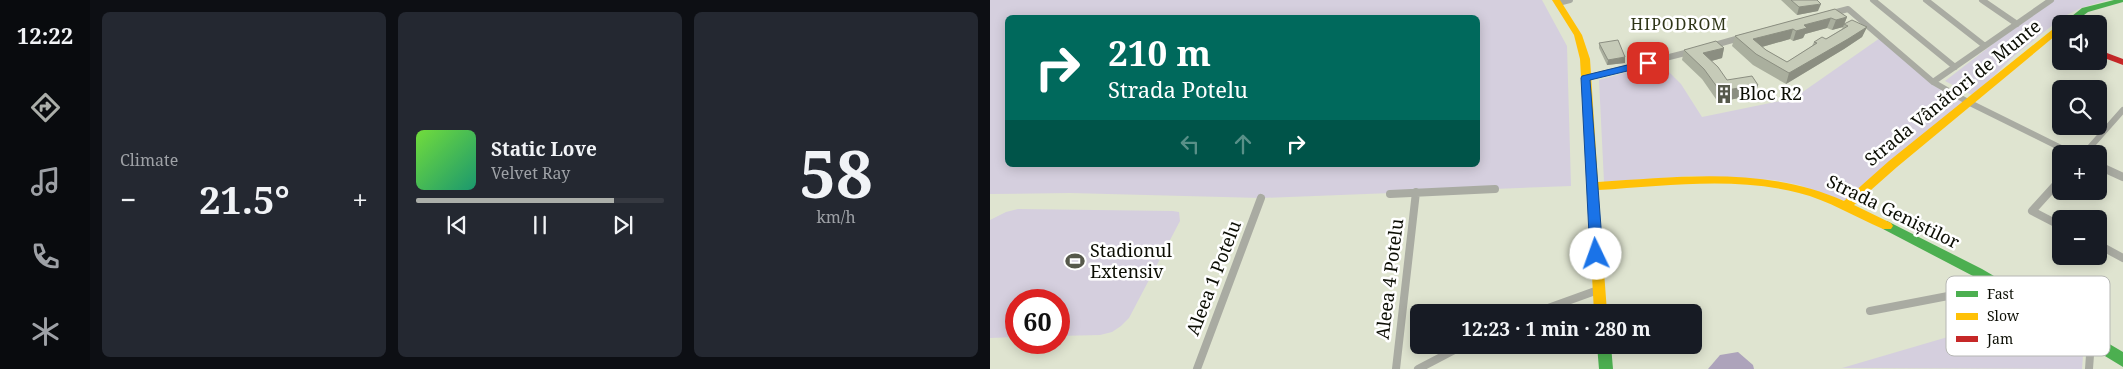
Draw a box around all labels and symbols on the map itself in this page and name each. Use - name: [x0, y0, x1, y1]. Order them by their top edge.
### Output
- district label: HIPODROM: [1631, 13, 1727, 35]
- street label: Strada Vânători de Munte: [1859, 14, 2045, 171]
- pin: [1627, 42, 1669, 84]
- place label: Bloc R2: [1739, 81, 1802, 105]
- building icon: Bloc R2: [1713, 83, 1735, 105]
- street label: Strada Geniștilor: [1823, 169, 1964, 254]
- street label: Aleea 1 Potelu: [1180, 216, 1246, 339]
- street label: Aleea 4 Potelu: [1370, 217, 1408, 341]
- position arrow: [1569, 227, 1621, 279]
- place label: Stadionul Extensiv: [1090, 238, 1172, 283]
- sports icon: Stadionul Extensiv: [1064, 250, 1086, 272]
- legend: [1946, 276, 2110, 356]
- text: Fast: [1987, 284, 2014, 303]
- speed limit sign: 60: [1005, 289, 1070, 354]
- text: Slow: [1987, 306, 2020, 325]
- text: Jam: [1986, 329, 2013, 348]

